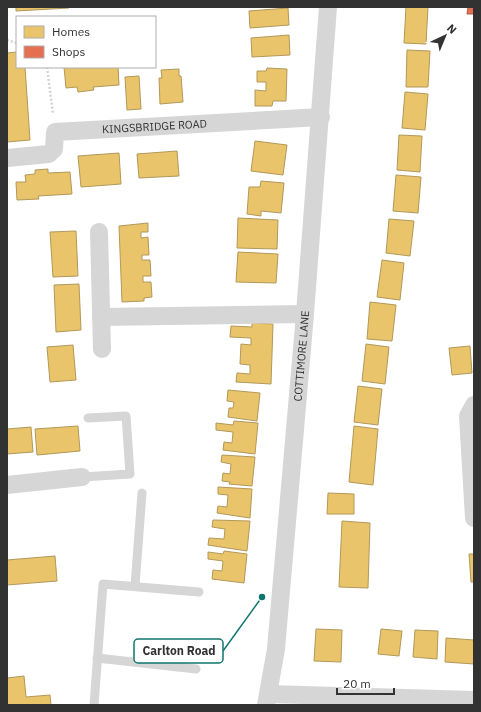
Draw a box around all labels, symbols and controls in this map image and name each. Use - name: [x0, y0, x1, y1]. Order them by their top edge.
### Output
- legend: [16, 16, 156, 68]
- north arrow: [425, 16, 465, 56]
- text: N: [444, 21, 460, 37]
- text: Homes: [52, 24, 90, 39]
- text: Shops: [52, 44, 85, 59]
- street label: KINGSBRIDGE ROAD: [102, 116, 207, 136]
- street label: COTTIMORE LANE: [290, 310, 312, 402]
- callout: Carlton Road: [134, 639, 223, 663]
- text: Carlton Road: [142, 643, 216, 658]
- scale bar: [337, 670, 394, 696]
- text: 20 m: [343, 676, 371, 691]

